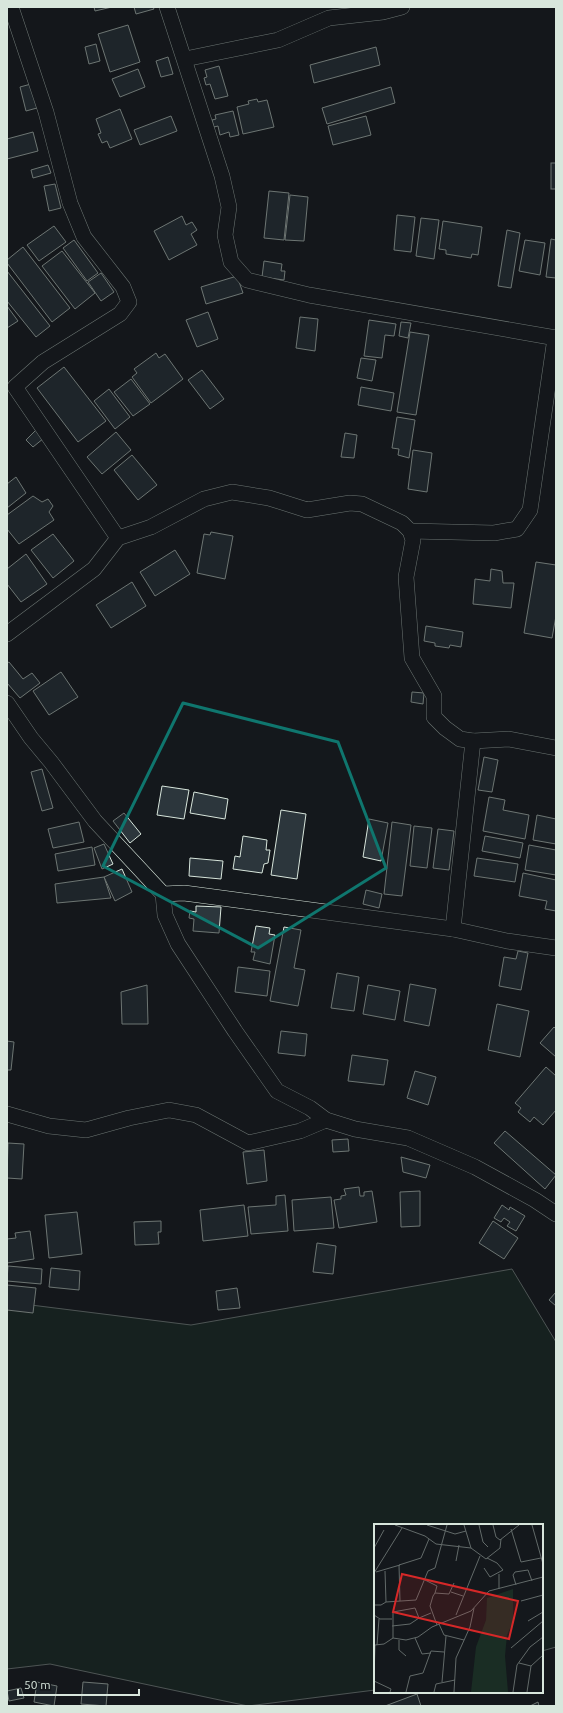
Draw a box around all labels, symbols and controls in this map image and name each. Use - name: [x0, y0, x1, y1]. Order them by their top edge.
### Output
- inset map: [374, 1524, 543, 1693]
- scale bar: [18, 1671, 139, 1697]
- text: 50 m: [24, 1678, 51, 1691]

